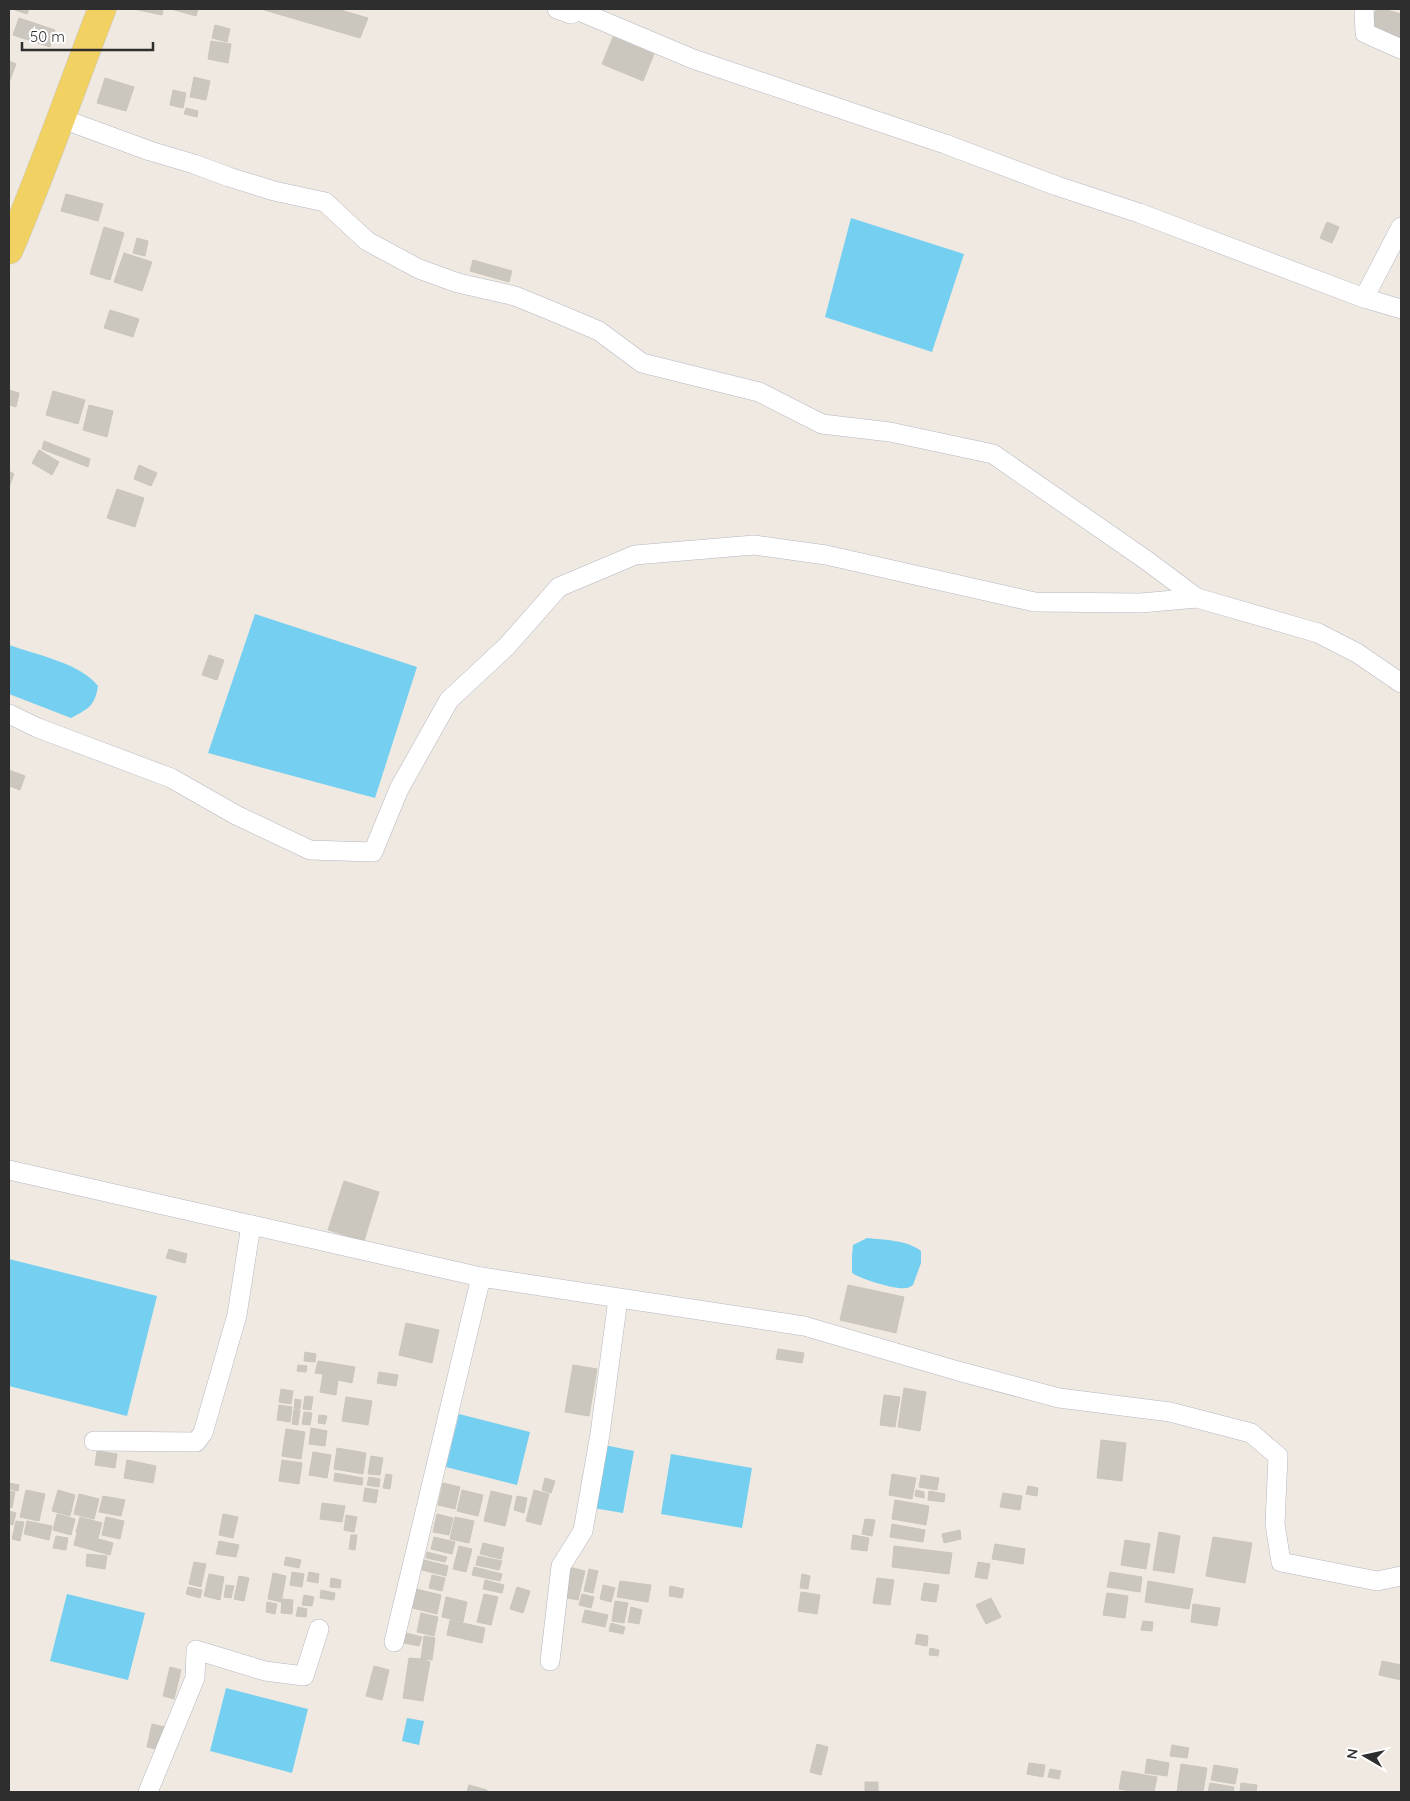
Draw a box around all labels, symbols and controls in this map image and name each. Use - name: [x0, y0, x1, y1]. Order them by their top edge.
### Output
- scale bar: [22, 20, 154, 52]
- text: 50 m: [30, 27, 65, 46]
- north arrow: [1340, 1731, 1390, 1781]
- text: N: [1342, 1747, 1362, 1760]

